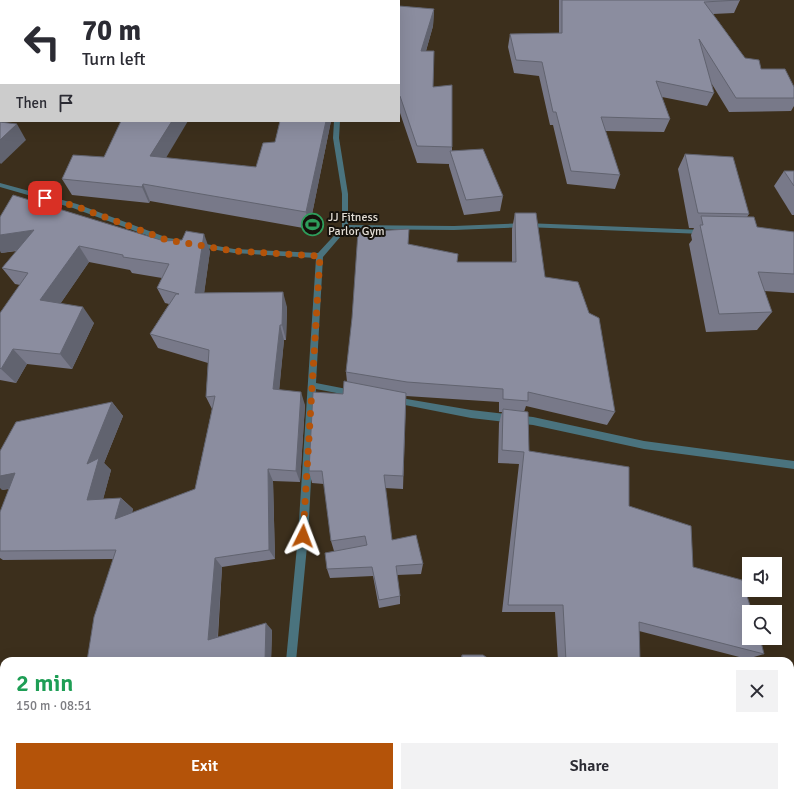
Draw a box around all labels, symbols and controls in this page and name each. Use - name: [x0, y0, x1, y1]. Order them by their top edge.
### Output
- text: 70 m: [82, 14, 141, 48]
- icon: left: [16, 16, 68, 68]
- text: Turn left: [82, 48, 145, 70]
- icon: arrive: [55, 92, 77, 114]
- text: Then: [16, 94, 47, 112]
- pin: [28, 181, 62, 215]
- icon: arrive: [34, 187, 56, 209]
- place label: JJ Fitness Parlor Gym: [328, 210, 385, 239]
- sports icon: JJ Fitness Parlor Gym: [299, 211, 325, 237]
- position arrow: [282, 515, 324, 557]
- map controls: [742, 557, 782, 645]
- button: sound: [742, 557, 782, 597]
- button: search: [742, 605, 782, 645]
- text: 2 min: [16, 668, 73, 698]
- button: close: [736, 670, 778, 712]
- text: 150 m · 08:51: [16, 698, 92, 714]
- button: Exit: [16, 743, 393, 789]
- button: Share: [401, 743, 778, 789]

